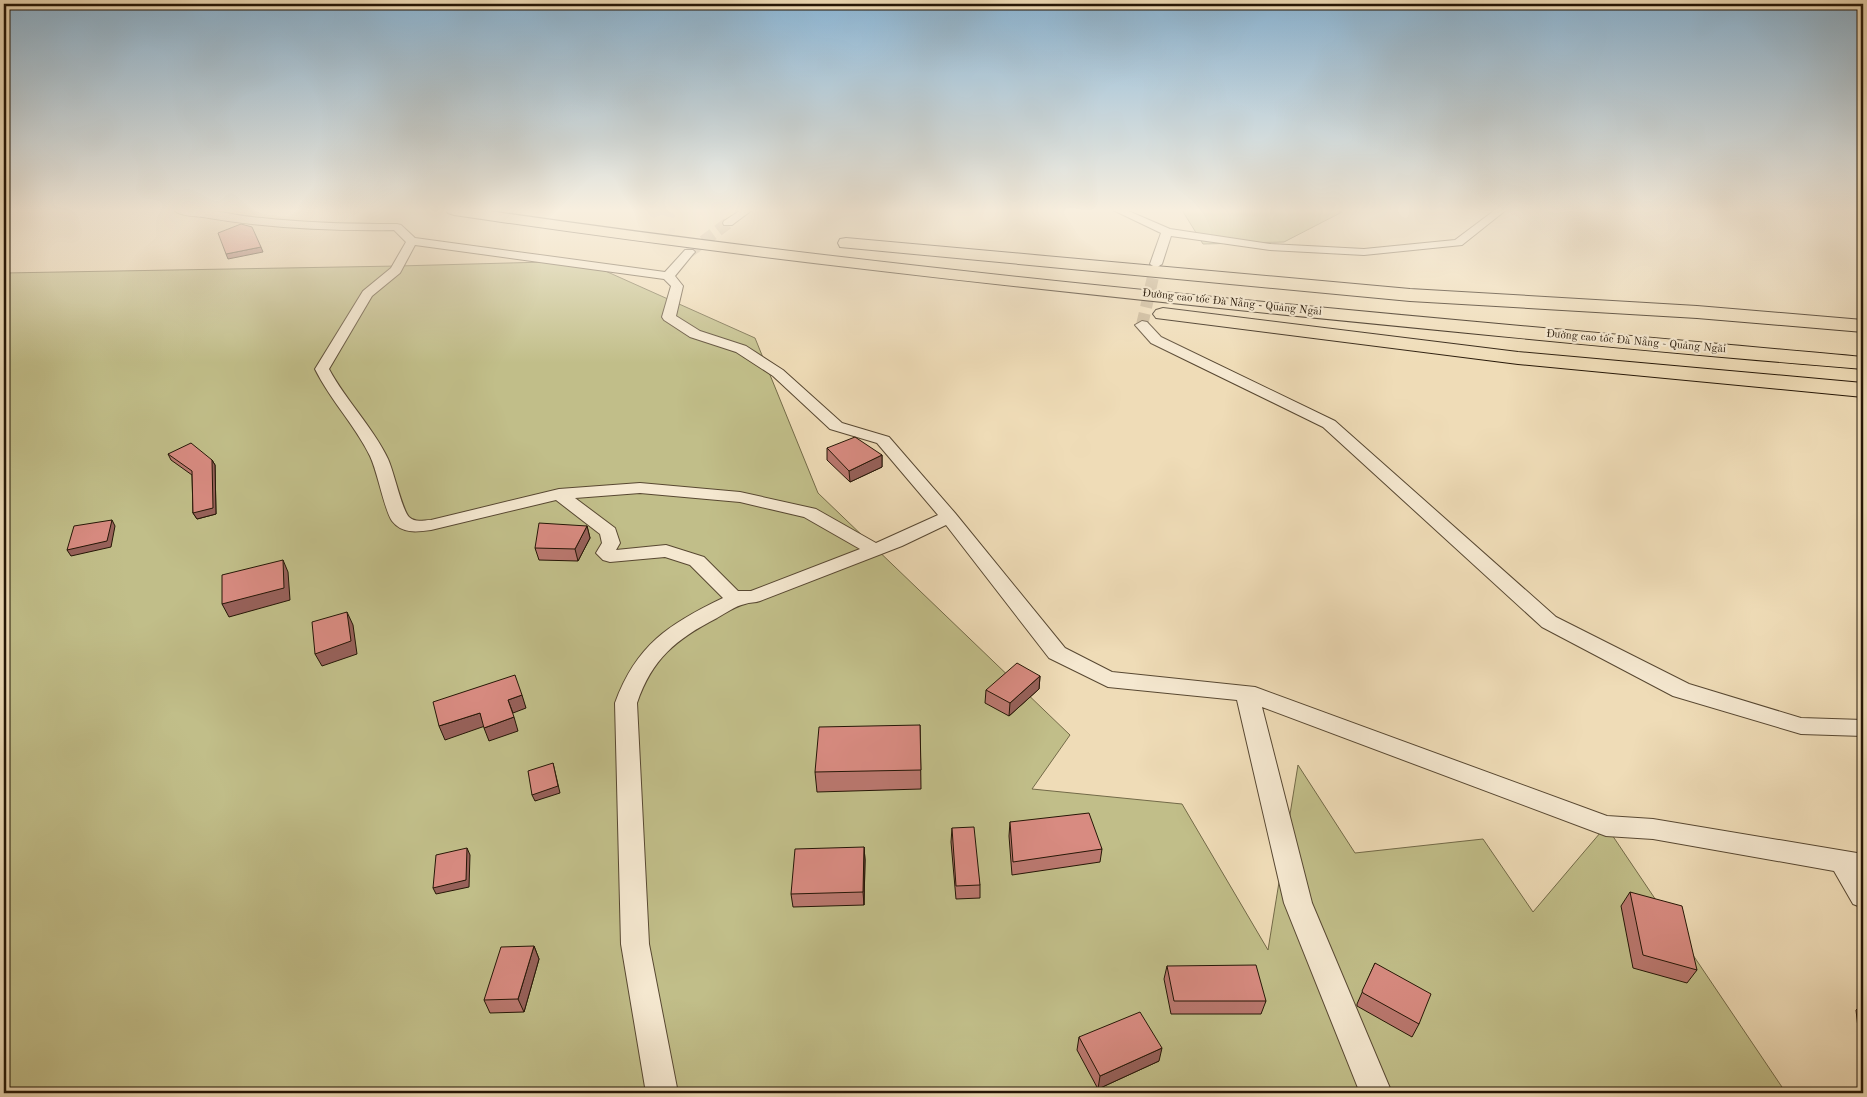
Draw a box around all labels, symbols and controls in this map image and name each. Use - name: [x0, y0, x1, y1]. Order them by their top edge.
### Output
- street label: Đường cao tốc Đà Nẵng - Quảng Ngãi: [1142, 287, 1322, 318]
- street label: Đường cao tốc Đà Nẵng - Quảng Ngãi: [1546, 328, 1726, 355]

